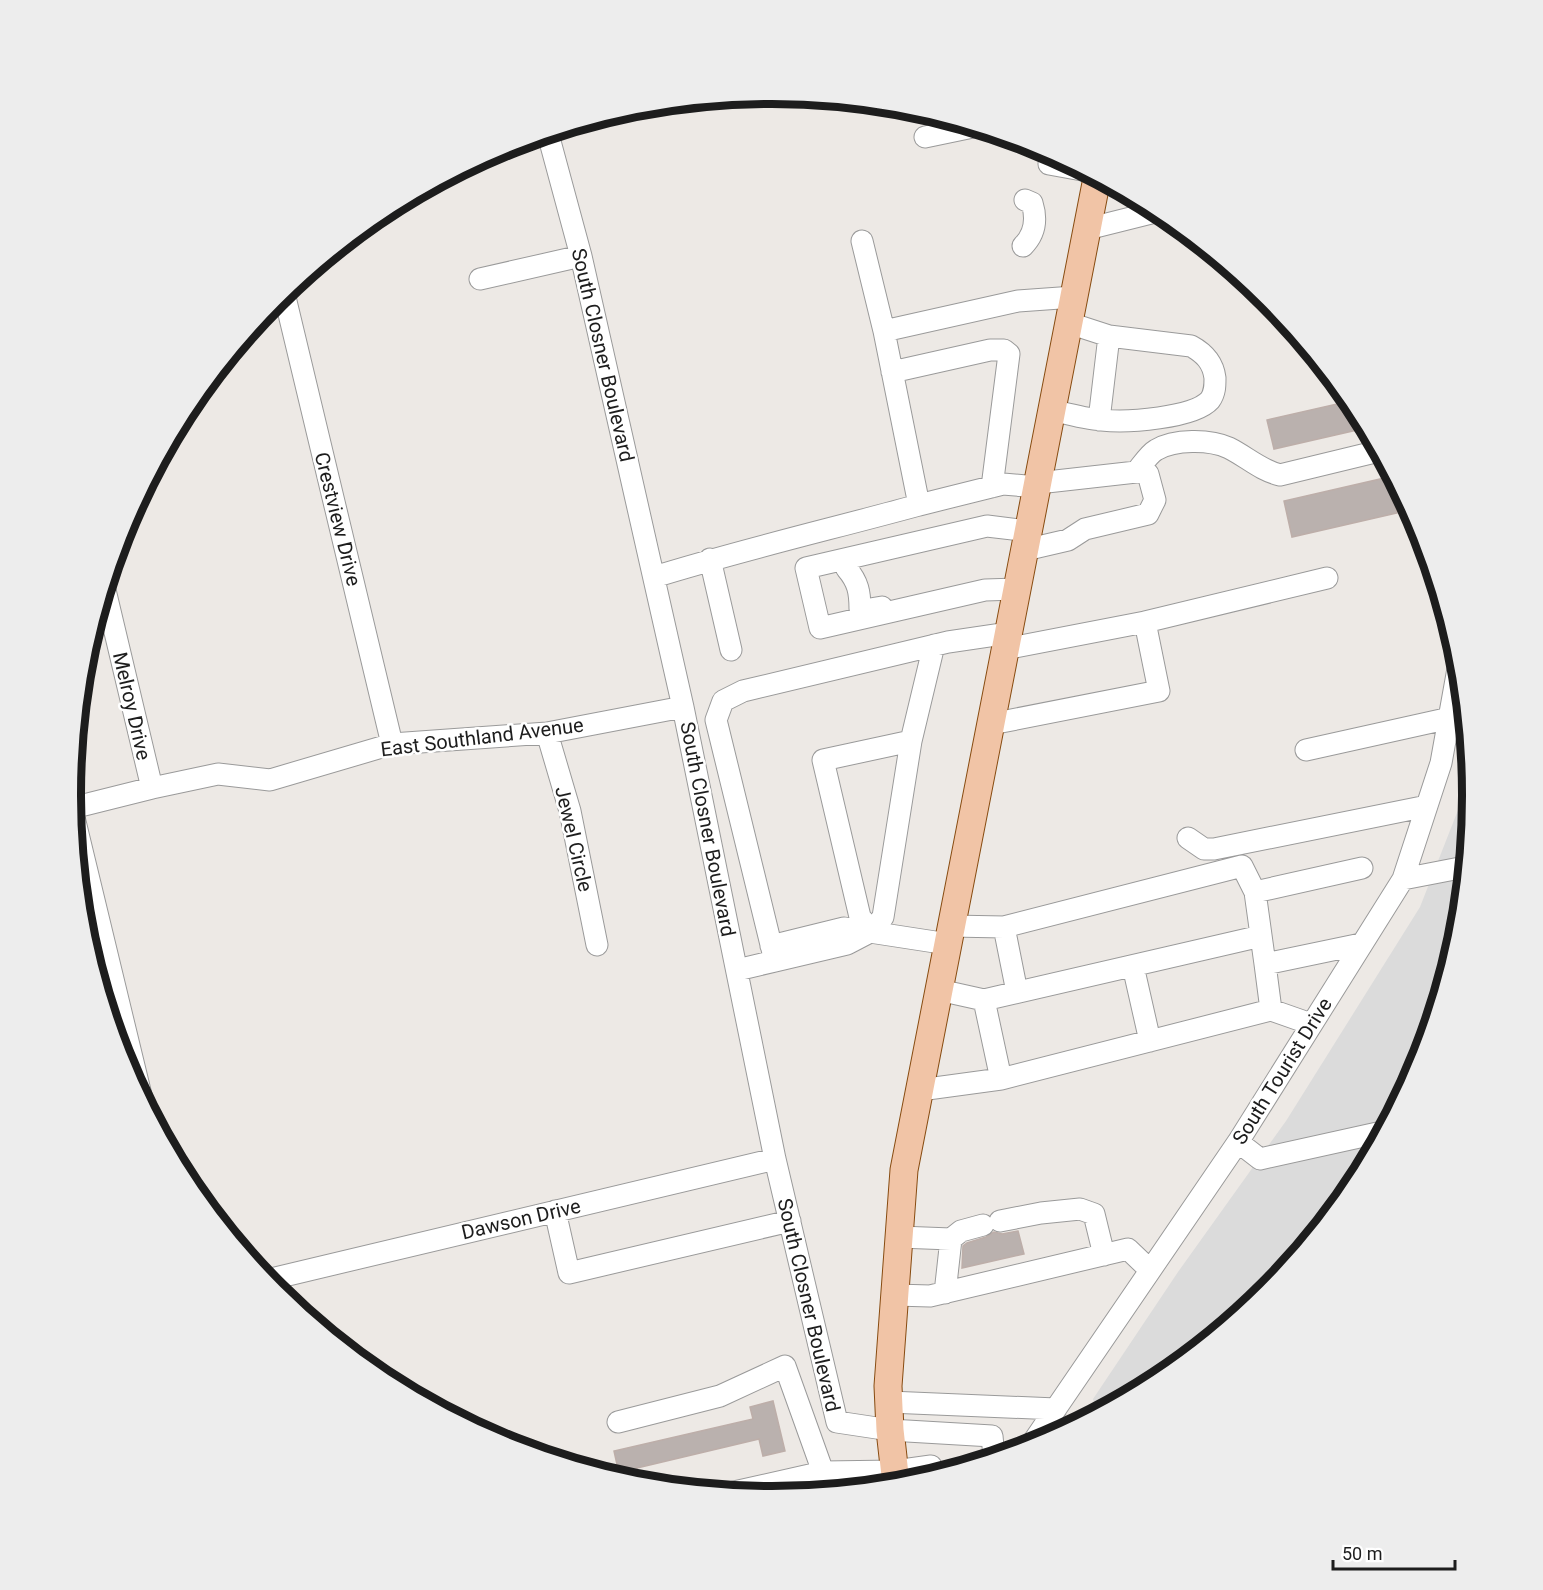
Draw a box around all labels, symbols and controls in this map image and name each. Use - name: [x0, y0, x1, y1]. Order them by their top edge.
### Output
- street label: South Closner Boulevard: [567, 246, 639, 464]
- street label: Crestview Drive: [310, 450, 366, 588]
- street label: Melroy Drive: [108, 650, 156, 762]
- street label: East Southland Avenue: [379, 713, 585, 761]
- street label: South Closner Boulevard: [675, 720, 741, 938]
- street label: Jewel Circle: [550, 784, 598, 894]
- street label: South Tourist Drive: [1227, 993, 1337, 1149]
- street label: Dawson Drive: [459, 1194, 583, 1244]
- street label: South Closner Boulevard: [773, 1196, 845, 1414]
- scale bar: [1333, 1533, 1454, 1571]
- text: 50 m: [1342, 1543, 1382, 1564]

